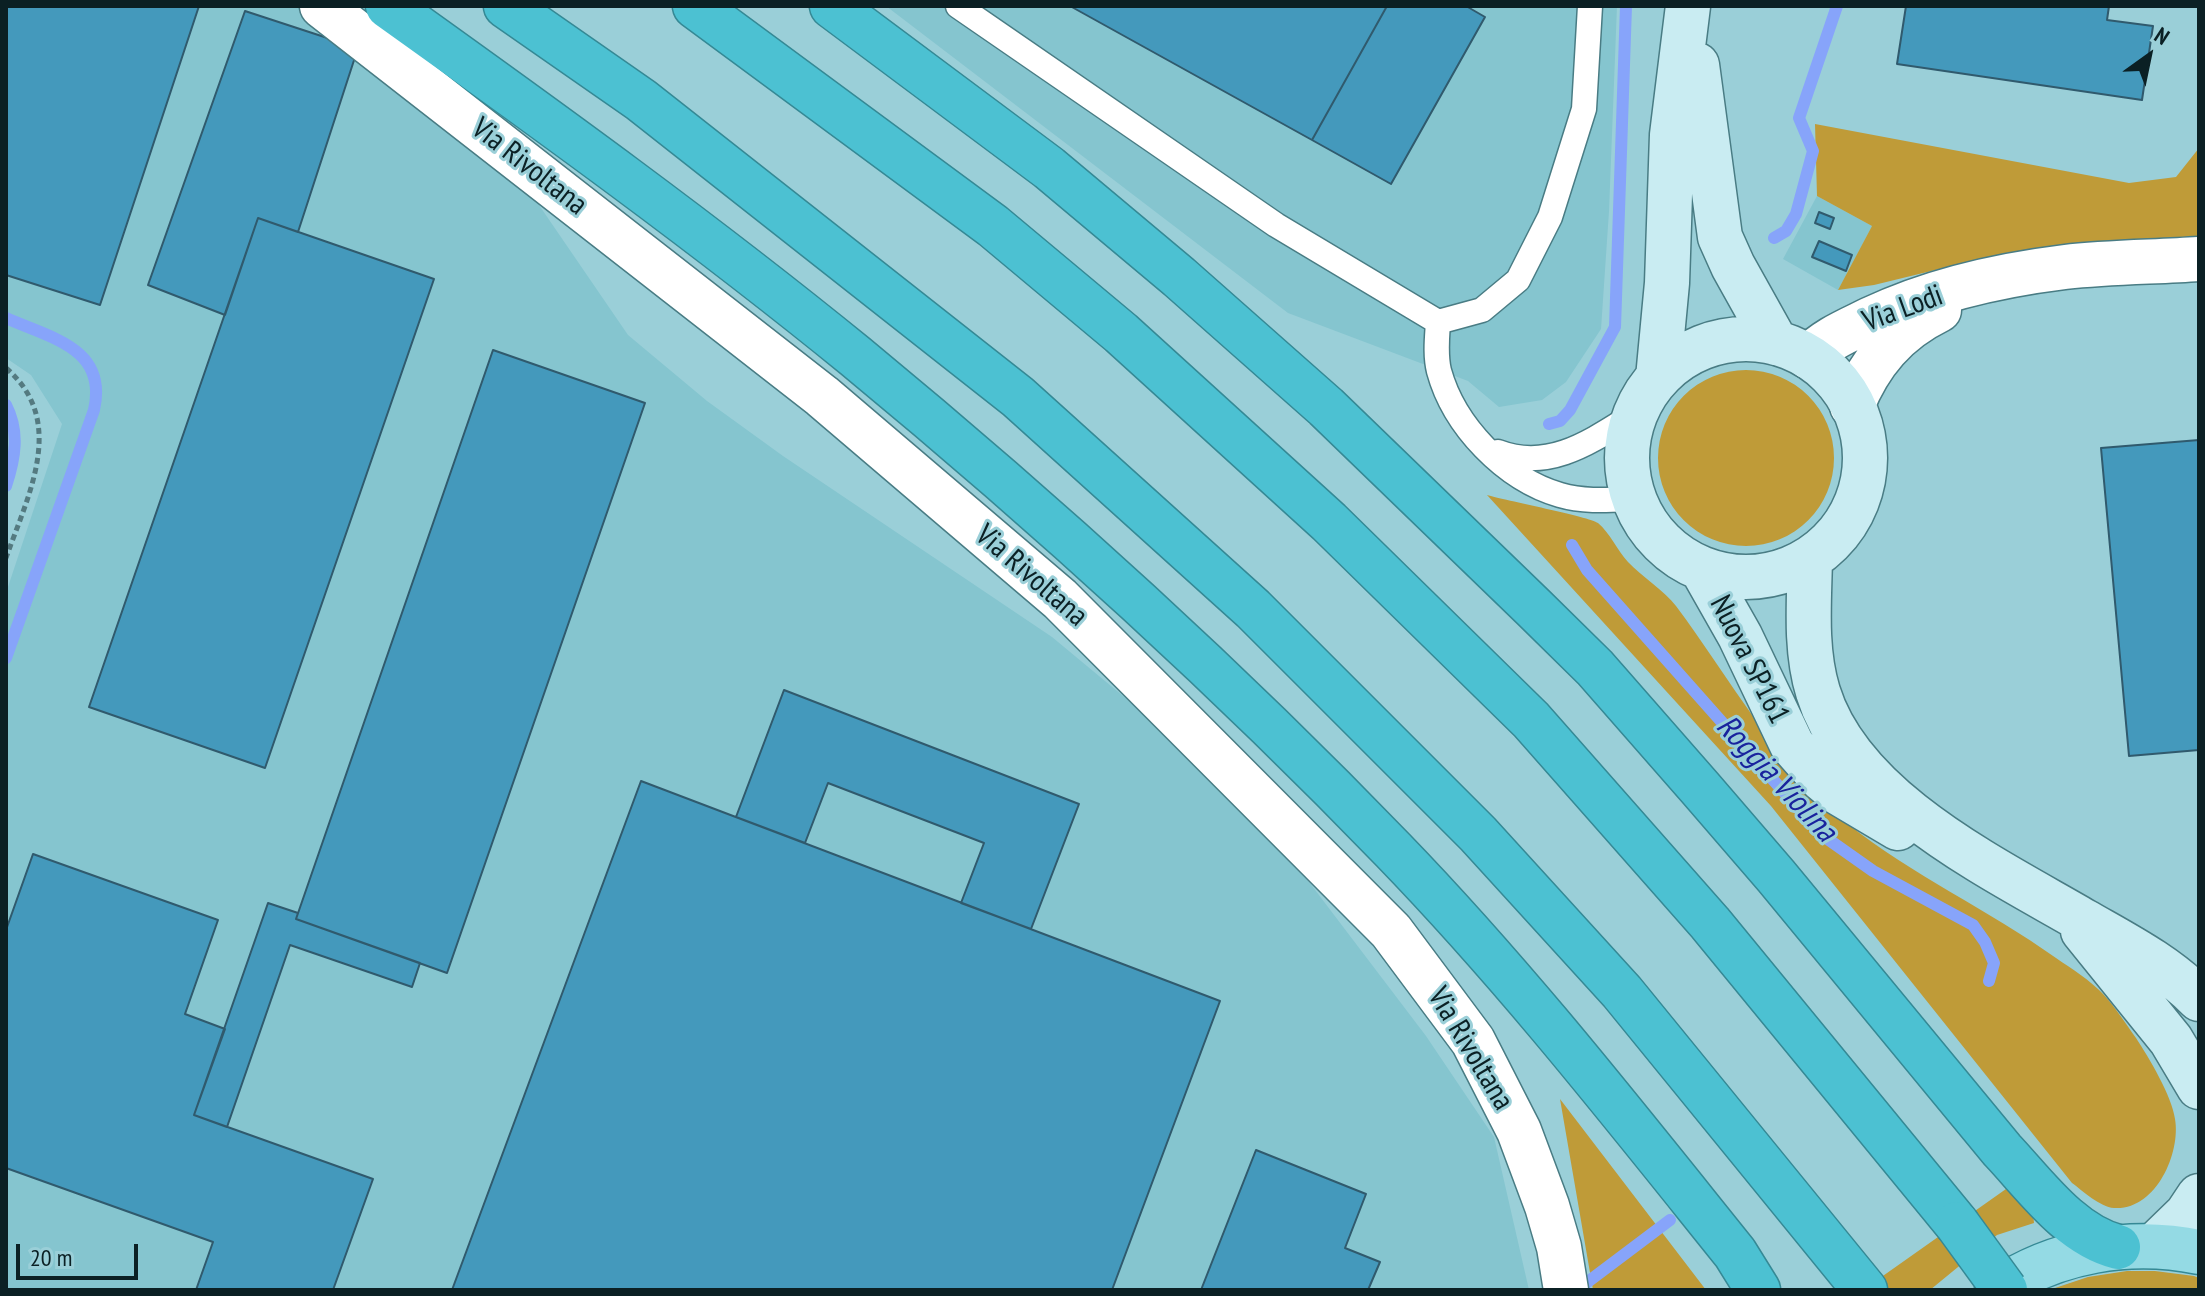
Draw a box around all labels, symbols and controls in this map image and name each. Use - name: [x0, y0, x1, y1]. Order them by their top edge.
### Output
- north arrow: [2109, 16, 2189, 96]
- text: N: [2149, 21, 2175, 51]
- street label: Via Rivoltana: [464, 111, 594, 223]
- street label: Via Lodi: [1858, 278, 1948, 340]
- street label: Via Rivoltana: [968, 518, 1094, 634]
- street label: Nuova SP161: [1701, 590, 1797, 730]
- water label: Roggia Violina: [1708, 708, 1844, 850]
- street label: Via Rivoltana: [1419, 981, 1521, 1117]
- scale bar: [20, 1228, 142, 1278]
- text: 20 m: [30, 1242, 72, 1273]

